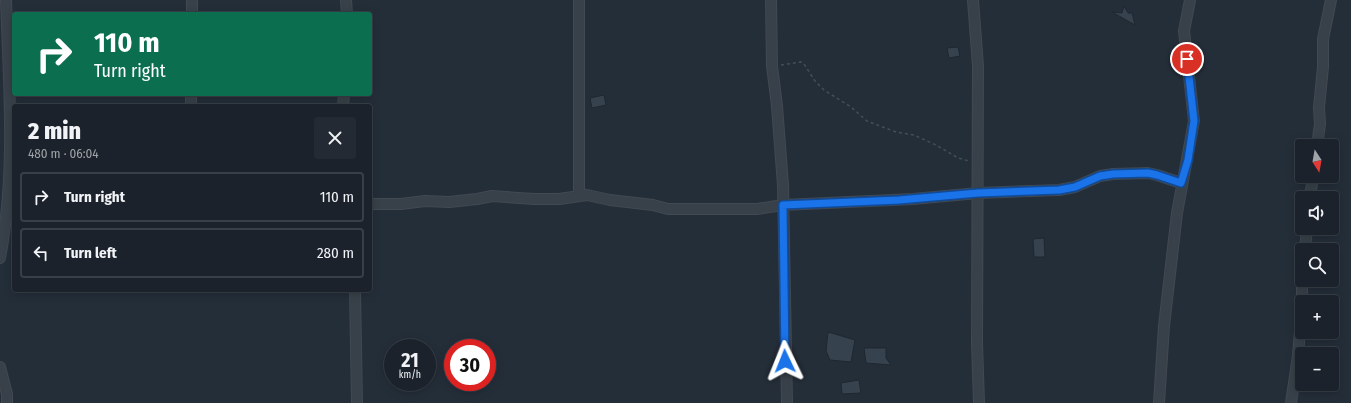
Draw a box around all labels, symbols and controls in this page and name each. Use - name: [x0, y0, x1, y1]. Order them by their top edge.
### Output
- text: 110 m: [94, 26, 160, 59]
- icon: right: [28, 28, 80, 80]
- pin: [1170, 42, 1204, 76]
- icon: arrive: [1176, 48, 1198, 70]
- text: Turn right: [94, 60, 166, 82]
- text: 2 min: [28, 117, 81, 145]
- button: close: [314, 117, 356, 159]
- north arrow: [1295, 139, 1339, 183]
- map controls: [1295, 139, 1339, 391]
- text: 480 m · 06:04: [28, 146, 99, 161]
- icon: right: [30, 186, 52, 208]
- text: Turn right: [64, 188, 125, 206]
- text: 110 m: [320, 188, 354, 206]
- button: sound: [1295, 191, 1339, 235]
- icon: left: [30, 242, 52, 264]
- button: search: [1295, 243, 1339, 287]
- text: Turn left: [64, 244, 117, 262]
- text: 280 m: [317, 244, 354, 262]
- button: +: [1295, 295, 1339, 339]
- speed limit sign: 30: [444, 339, 496, 391]
- position arrow: [764, 340, 806, 382]
- button: −: [1295, 347, 1339, 391]
- text: 21: [401, 348, 419, 372]
- text: km/h: [399, 369, 421, 381]

